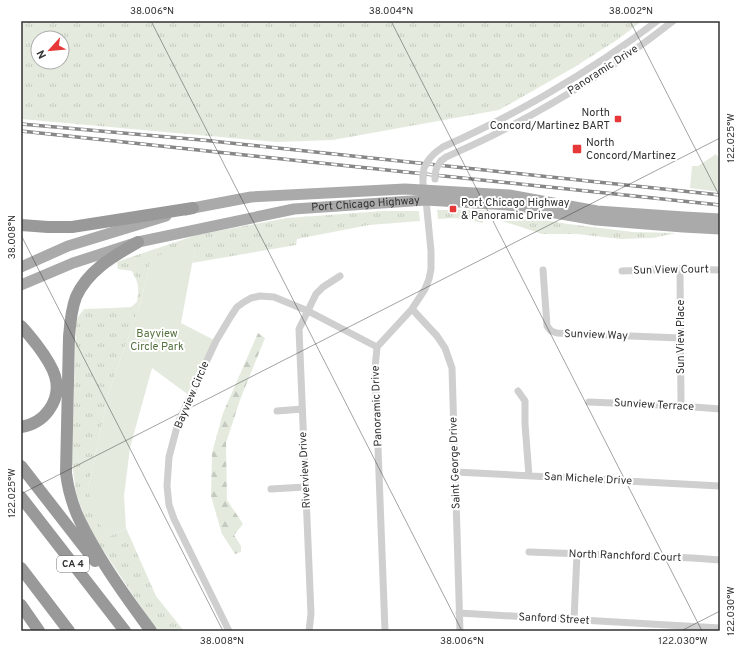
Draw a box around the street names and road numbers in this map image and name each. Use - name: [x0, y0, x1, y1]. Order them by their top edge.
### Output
- street label: Panoramic Drive: [565, 42, 641, 98]
- street label: Port Chicago Highway: [311, 193, 421, 215]
- street label: Sun View Court: [633, 262, 709, 278]
- street label: Sun View Place: [674, 300, 688, 374]
- street label: Sunview Way: [564, 327, 628, 343]
- street label: Bayview Circle: [171, 359, 213, 431]
- street label: Panoramic Drive: [369, 365, 385, 447]
- street label: Sunview Terrace: [613, 396, 695, 414]
- street label: Saint George Drive: [446, 417, 464, 509]
- street label: Riverview Drive: [296, 431, 314, 509]
- street label: San Michele Drive: [544, 470, 632, 488]
- street label: North Ranchford Court: [568, 547, 682, 565]
- road number: CA 4: [57, 556, 89, 572]
- street label: Sanford Street: [518, 610, 590, 628]

